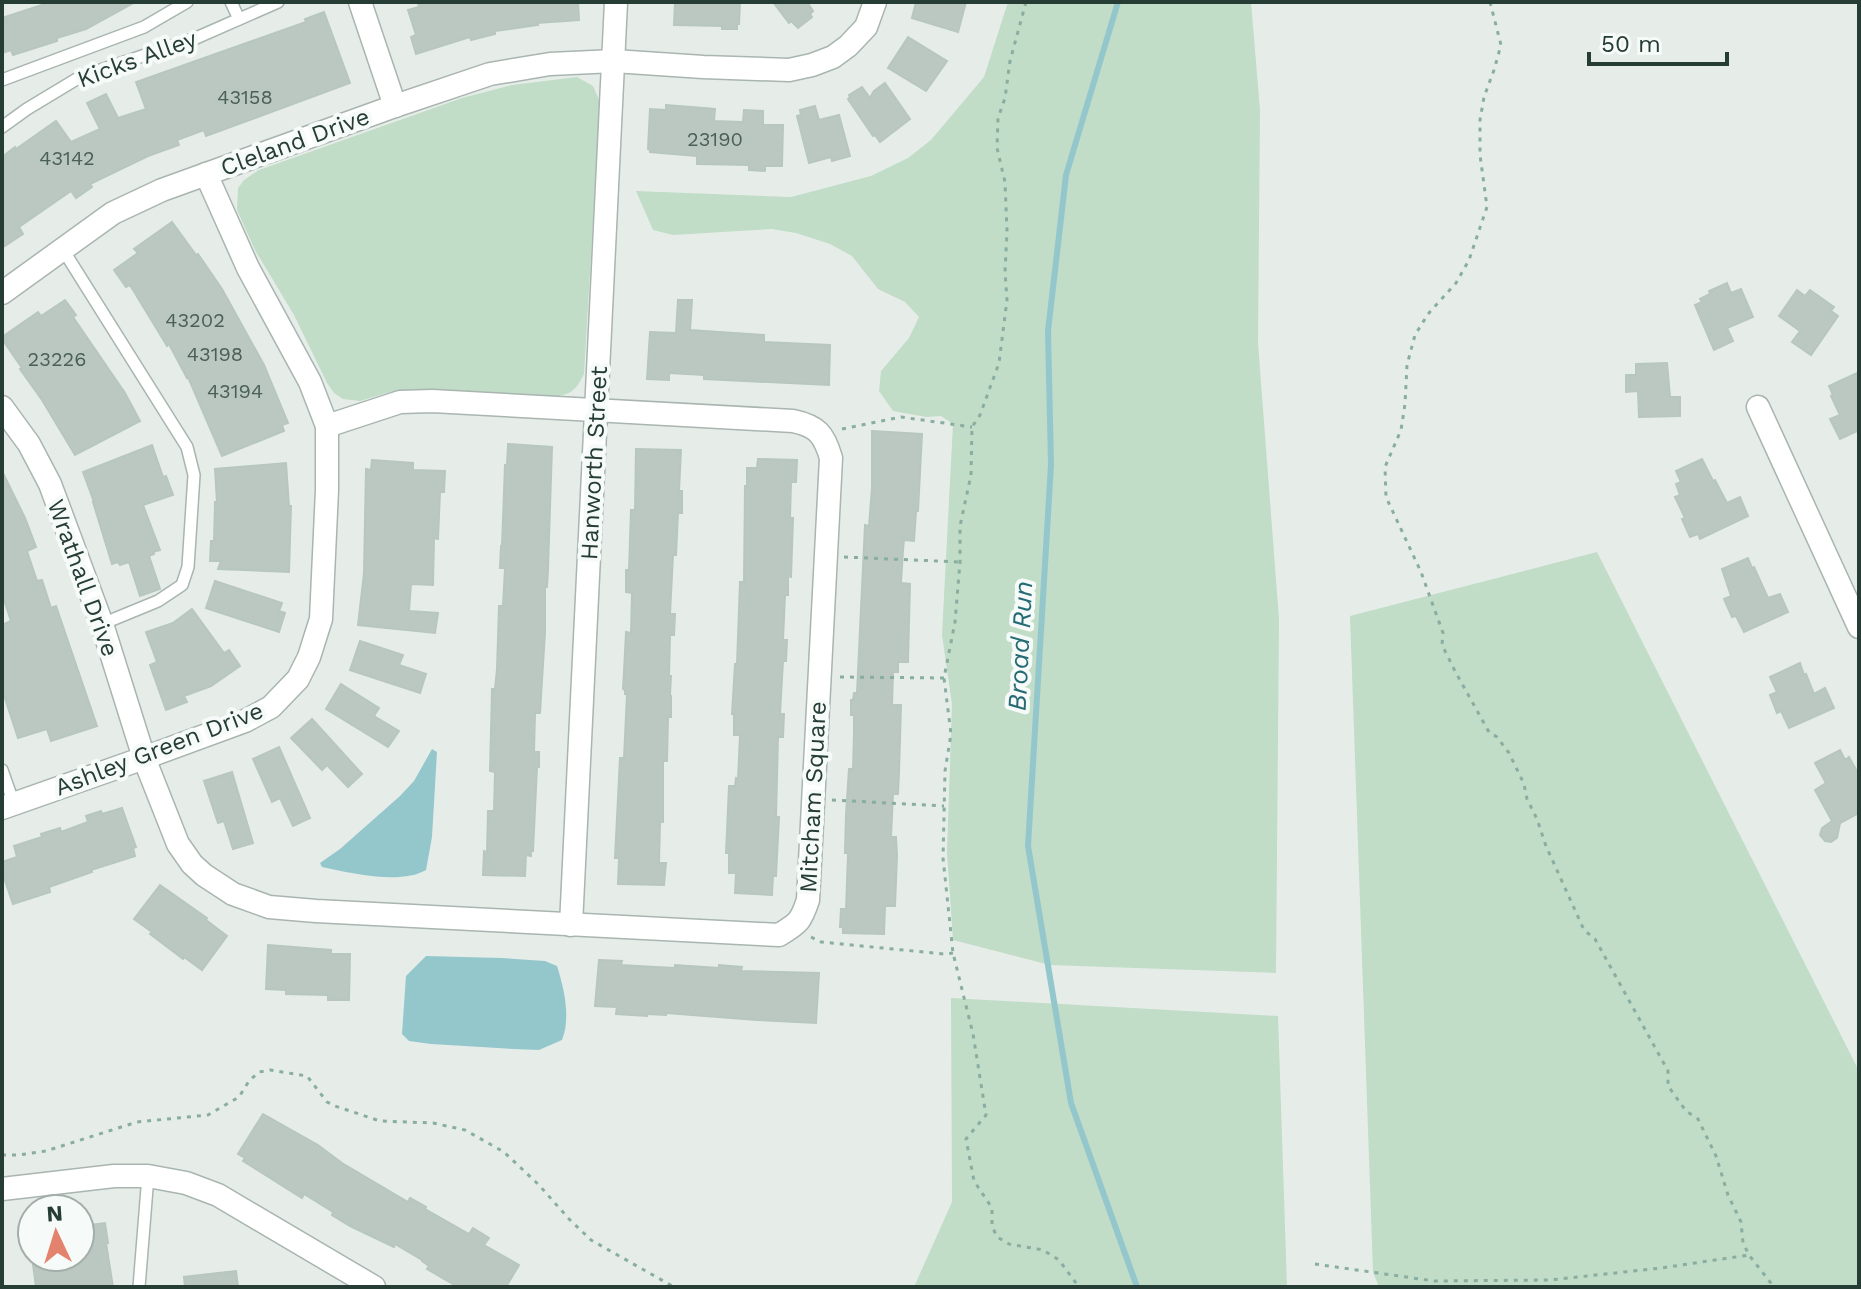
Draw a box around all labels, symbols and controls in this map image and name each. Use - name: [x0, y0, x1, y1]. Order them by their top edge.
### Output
- scale bar: [1589, 16, 1727, 66]
- street label: Kicks Alley: [73, 24, 201, 94]
- text: 50 m: [1601, 30, 1661, 58]
- house number: 43158: [217, 85, 273, 109]
- street label: Cleland Drive: [217, 102, 373, 182]
- house number: 23190: [687, 127, 743, 151]
- house number: 43142: [39, 146, 95, 170]
- house number: 43202: [165, 308, 225, 332]
- house number: 43198: [187, 342, 243, 366]
- house number: 23226: [28, 347, 86, 371]
- street label: Hanworth Street: [575, 365, 613, 561]
- house number: 43194: [207, 379, 263, 403]
- street label: Wrathall Drive: [42, 496, 124, 660]
- water label: Broad Run: [1002, 580, 1038, 712]
- street label: Ashley Green Drive: [51, 696, 267, 802]
- street label: Mitcham Square: [794, 700, 832, 894]
- north arrow: [16, 1193, 96, 1273]
- text: N: [46, 1201, 64, 1227]

